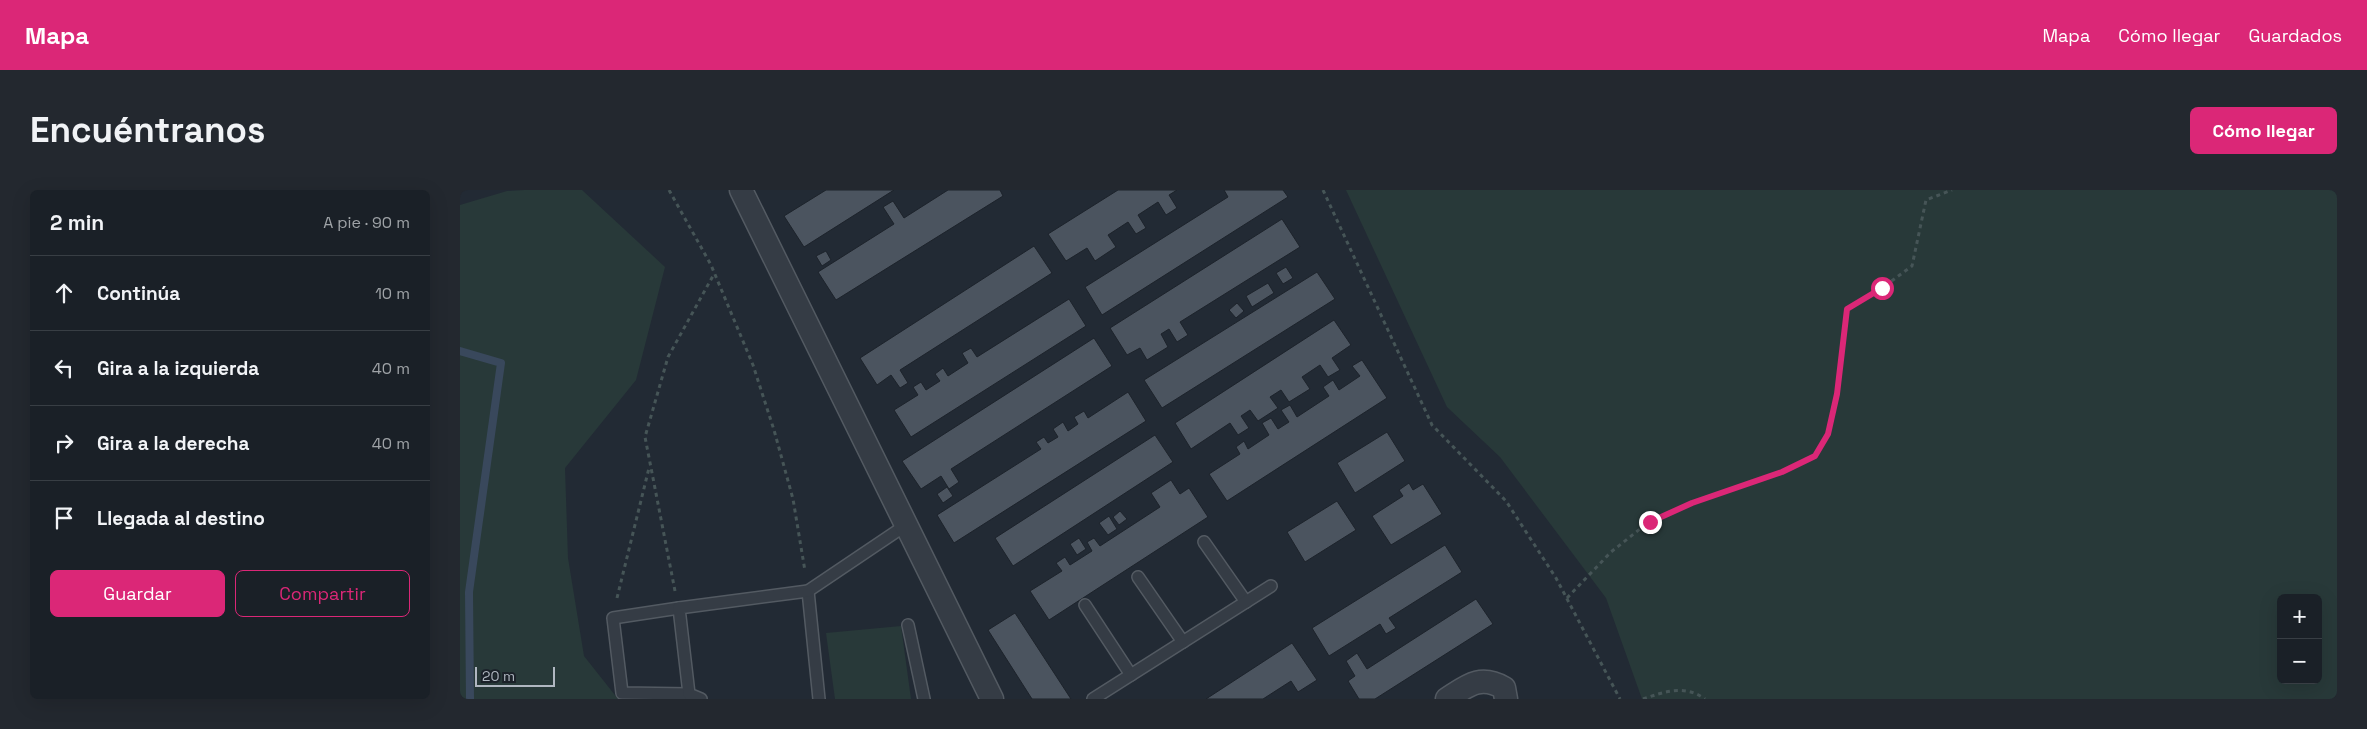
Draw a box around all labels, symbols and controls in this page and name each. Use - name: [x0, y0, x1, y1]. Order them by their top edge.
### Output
- text: Mapa: [25, 20, 89, 51]
- text: Mapa: [2042, 24, 2090, 47]
- text: Cómo llegar: [2118, 24, 2220, 47]
- text: Guardados: [2248, 24, 2342, 47]
- button: Cómo llegar: [2190, 107, 2337, 154]
- text: Encuéntranos: [30, 108, 265, 152]
- text: 2 min: [50, 209, 104, 236]
- text: A pie · 90 m: [323, 212, 410, 233]
- route start: [1871, 277, 1894, 300]
- icon: ahead: [50, 279, 78, 307]
- text: Continúa: [97, 281, 180, 306]
- text: 10 m: [375, 283, 410, 304]
- icon: left: [50, 354, 78, 382]
- text: Gira a la izquierda: [97, 356, 259, 381]
- text: 40 m: [372, 358, 410, 379]
- icon: right: [50, 429, 78, 457]
- text: Gira a la derecha: [97, 431, 249, 456]
- text: 40 m: [372, 433, 410, 454]
- icon: arrive: [50, 504, 78, 532]
- text: Llegada al destino: [97, 506, 265, 531]
- route end: [1639, 511, 1662, 534]
- button: Guardar: [50, 570, 225, 617]
- button: Compartir: [235, 570, 410, 617]
- map controls: [2277, 594, 2322, 684]
- button: +: [2277, 594, 2322, 639]
- button: −: [2277, 639, 2322, 684]
- scale bar: [475, 664, 555, 687]
- text: 20 m: [482, 667, 515, 685]

